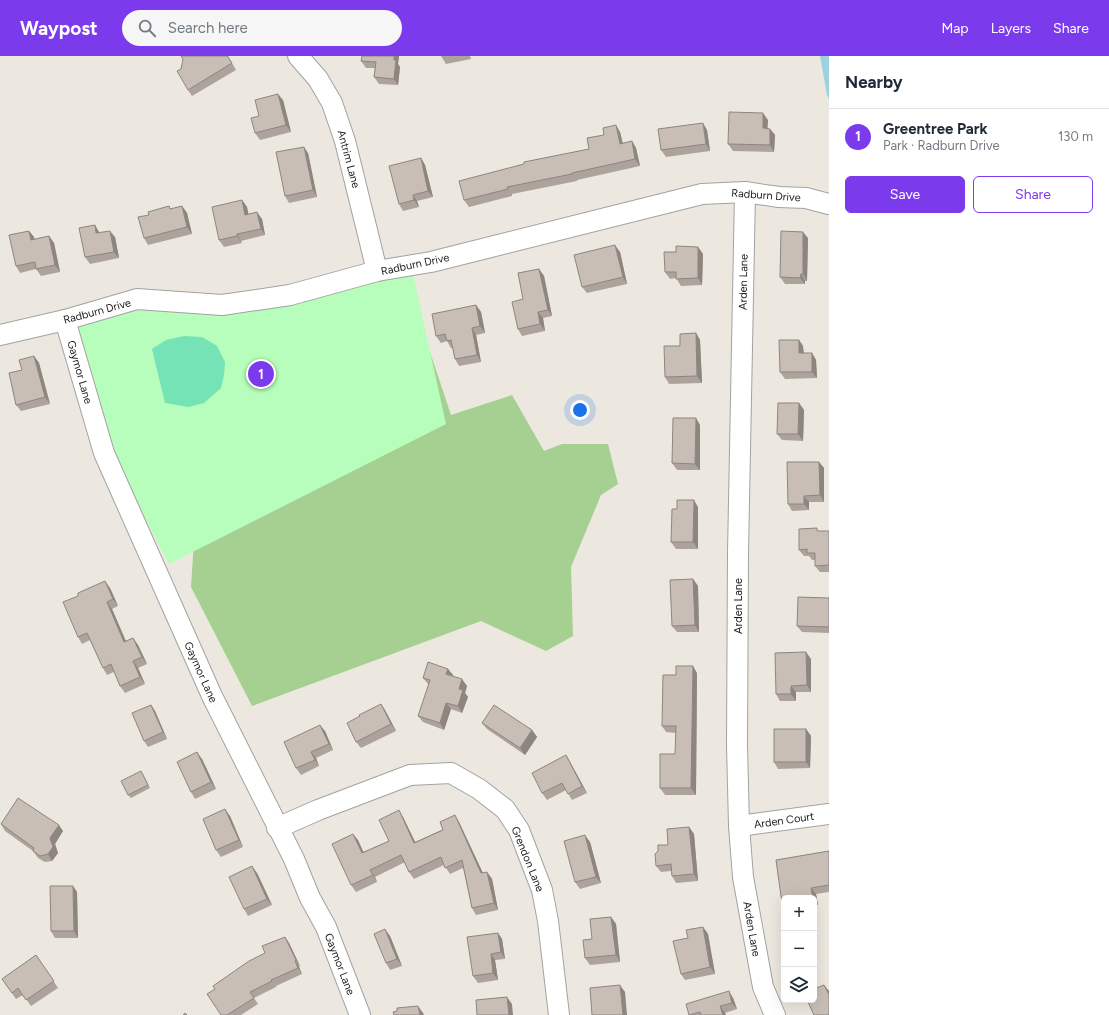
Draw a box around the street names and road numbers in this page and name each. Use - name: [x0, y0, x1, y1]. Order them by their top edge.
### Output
- street label: Antrim Lane: [335, 129, 363, 190]
- street label: Radburn Drive: [731, 187, 801, 204]
- street label: Radburn Drive: [380, 251, 450, 278]
- street label: Arden Lane: [737, 254, 750, 310]
- street label: Radburn Drive: [62, 296, 132, 327]
- street label: Gaymor Lane: [64, 339, 95, 405]
- street label: Arden Lane: [732, 578, 745, 634]
- street label: Gaymor Lane: [181, 640, 220, 705]
- street label: Arden Court: [753, 810, 815, 831]
- street label: Grendon Lane: [509, 825, 547, 894]
- street label: Arden Lane: [740, 900, 763, 958]
- street label: Gaymor Lane: [322, 931, 357, 997]

